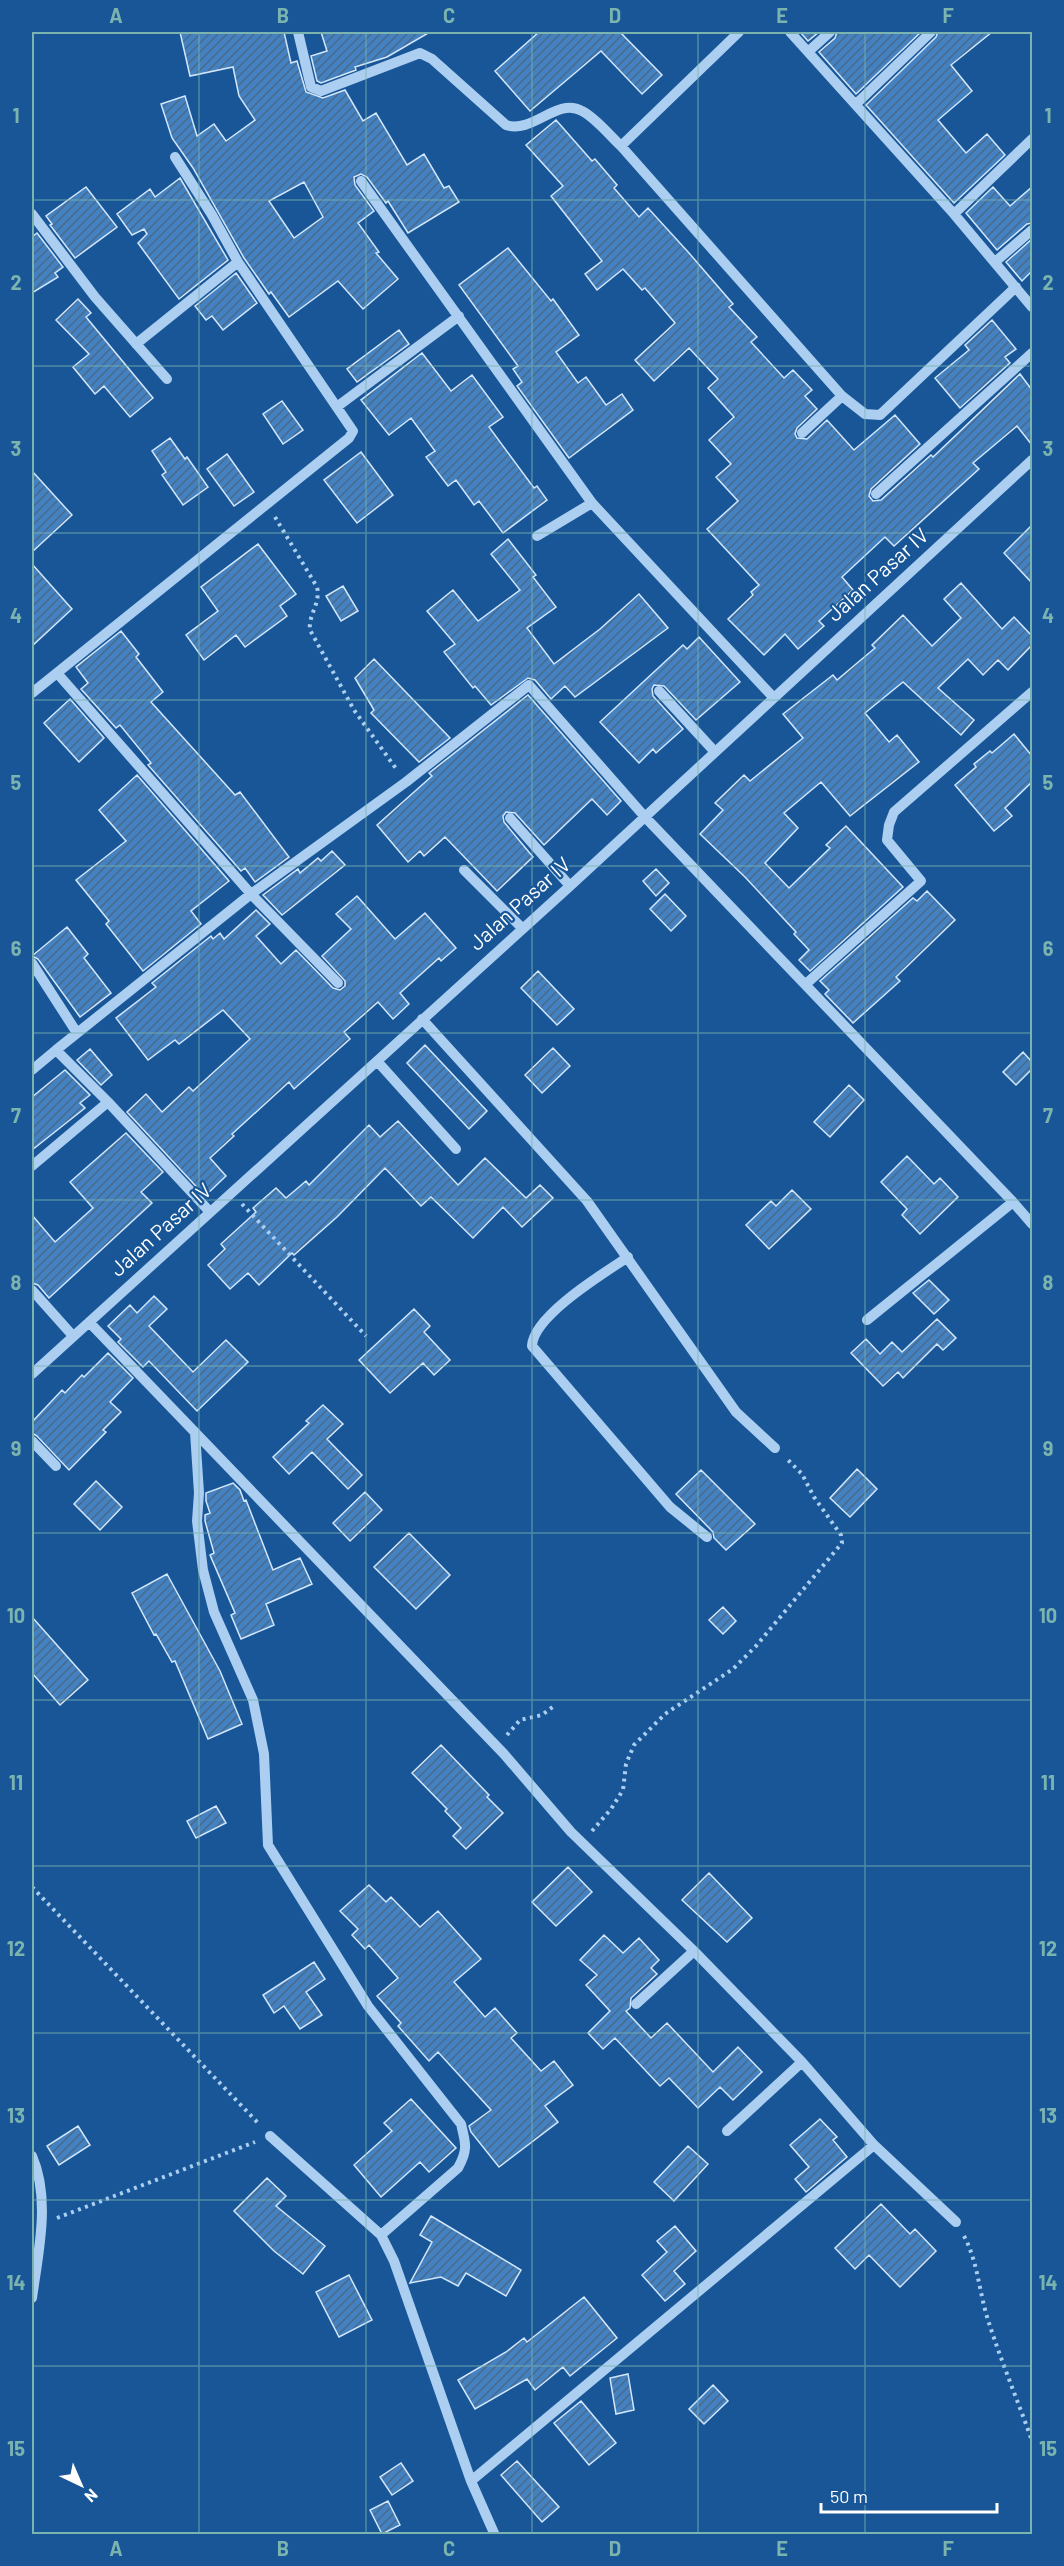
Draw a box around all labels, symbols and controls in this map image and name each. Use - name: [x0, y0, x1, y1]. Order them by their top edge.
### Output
- text: A: [109, 3, 123, 27]
- text: B: [277, 3, 289, 27]
- text: C: [443, 3, 455, 27]
- text: D: [609, 3, 621, 27]
- text: E: [776, 3, 788, 27]
- text: F: [942, 3, 954, 27]
- text: 1: [12, 103, 20, 127]
- text: 1: [1044, 103, 1052, 127]
- text: 2: [10, 270, 22, 294]
- text: 2: [1042, 270, 1054, 294]
- text: 3: [11, 436, 21, 460]
- text: 3: [1043, 436, 1053, 460]
- street label: Jalan Pasar IV: [821, 522, 933, 626]
- text: 4: [10, 603, 22, 627]
- text: 4: [1042, 603, 1054, 627]
- text: 5: [11, 770, 22, 794]
- text: 5: [1043, 770, 1054, 794]
- street label: Jalan Pasar IV: [463, 851, 575, 955]
- text: 6: [11, 936, 22, 960]
- text: 6: [1043, 936, 1054, 960]
- text: 7: [11, 1103, 21, 1127]
- text: 7: [1043, 1103, 1053, 1127]
- street label: Jalan Pasar IV: [104, 1177, 216, 1281]
- text: 8: [11, 1270, 22, 1294]
- text: 8: [1043, 1270, 1054, 1294]
- text: 9: [11, 1436, 21, 1460]
- text: 9: [1043, 1436, 1053, 1460]
- text: 10: [7, 1603, 25, 1627]
- text: 10: [1039, 1603, 1057, 1627]
- text: 11: [9, 1770, 23, 1794]
- text: 11: [1041, 1770, 1055, 1794]
- text: 12: [7, 1936, 25, 1960]
- text: 12: [1039, 1936, 1057, 1960]
- text: 13: [7, 2103, 25, 2127]
- text: 13: [1039, 2103, 1057, 2127]
- text: 14: [6, 2270, 26, 2294]
- text: 14: [1038, 2270, 1058, 2294]
- text: 15: [7, 2436, 25, 2460]
- text: 15: [1039, 2436, 1057, 2460]
- north arrow: [51, 2455, 111, 2515]
- scale bar: [821, 2476, 996, 2514]
- text: 50 m: [830, 2485, 868, 2507]
- text: N: [81, 2486, 102, 2507]
- text: A: [109, 2536, 123, 2560]
- text: B: [277, 2536, 289, 2560]
- text: C: [443, 2536, 455, 2560]
- text: D: [609, 2536, 621, 2560]
- text: E: [776, 2536, 788, 2560]
- text: F: [942, 2536, 954, 2560]

